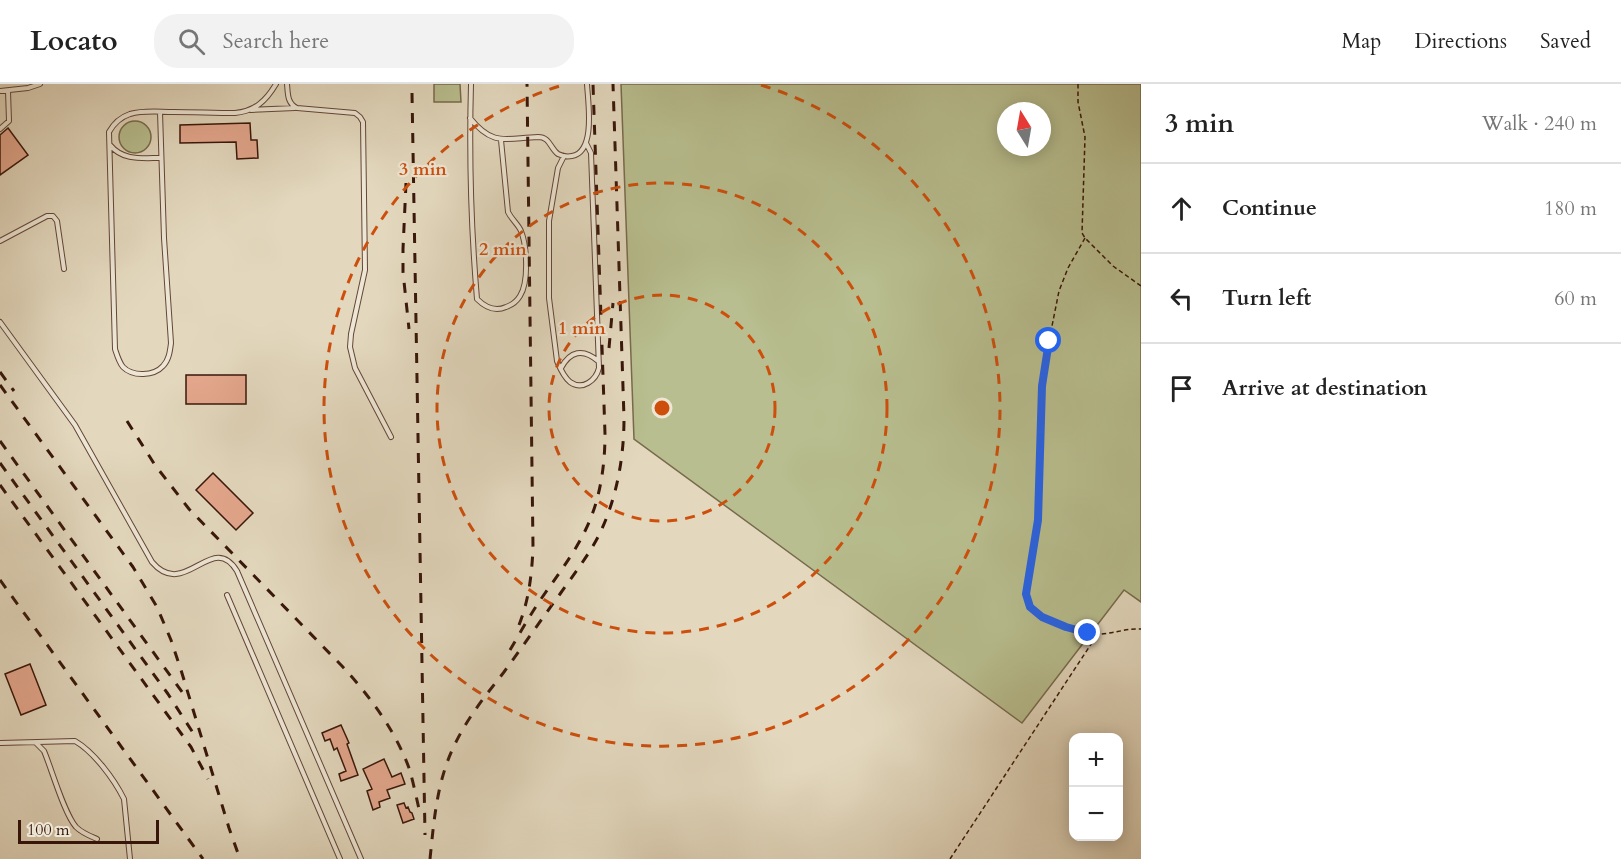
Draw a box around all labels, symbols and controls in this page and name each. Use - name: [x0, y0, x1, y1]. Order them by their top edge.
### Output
- search box: [154, 14, 574, 68]
- text: Locato: [30, 22, 118, 60]
- icon: search: [175, 25, 208, 58]
- text: Search here: [223, 26, 329, 56]
- text: Map: [1341, 27, 1381, 56]
- text: Directions: [1414, 27, 1507, 56]
- text: Saved: [1540, 27, 1591, 56]
- north arrow: [997, 102, 1051, 156]
- text: 3 min: [1165, 106, 1234, 141]
- text: Walk · 240 m: [1482, 110, 1597, 137]
- text: 3 min: [399, 157, 447, 182]
- icon: ahead: [1165, 192, 1198, 225]
- text: Continue: [1222, 193, 1317, 223]
- text: 180 m: [1544, 195, 1597, 222]
- text: 2 min: [479, 237, 527, 262]
- icon: left: [1165, 282, 1198, 315]
- text: Turn left: [1222, 283, 1311, 313]
- text: 60 m: [1554, 285, 1597, 312]
- text: 1 min: [558, 316, 606, 341]
- route start: [1035, 327, 1061, 353]
- icon: arrive: [1165, 372, 1198, 405]
- text: Arrive at destination: [1222, 373, 1427, 403]
- centre of rings: [652, 398, 672, 418]
- route end: [1074, 619, 1100, 645]
- map controls: [1069, 733, 1123, 841]
- button: +: [1069, 733, 1123, 787]
- button: −: [1069, 787, 1123, 841]
- scale bar: [18, 817, 159, 844]
- text: 100 m: [27, 819, 69, 841]

